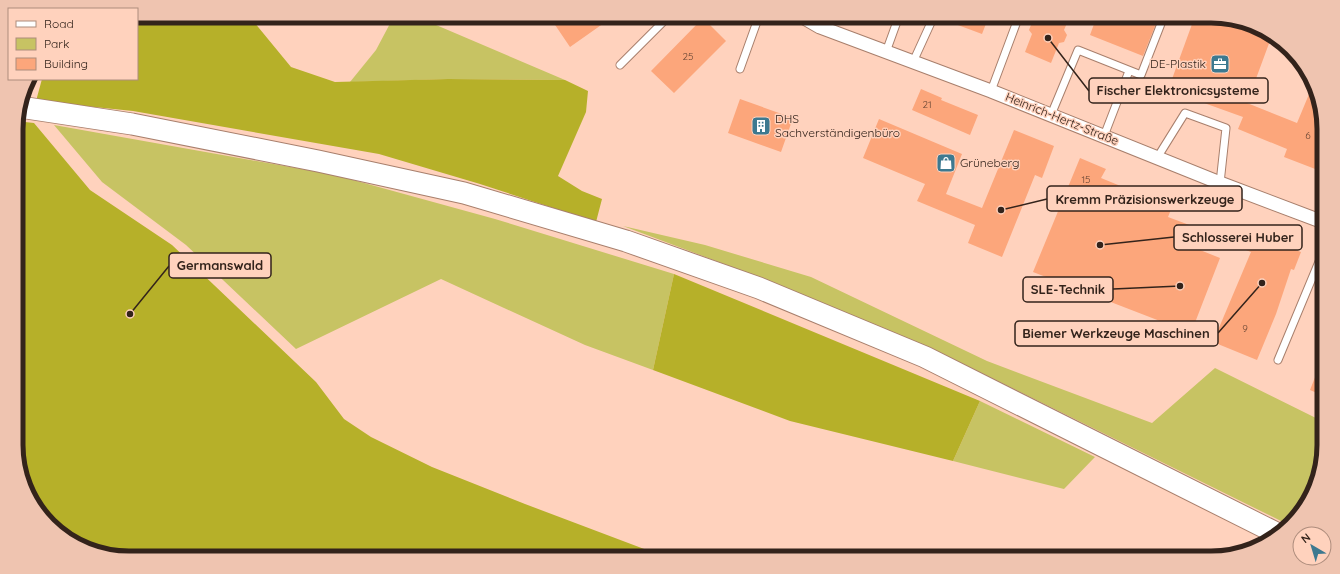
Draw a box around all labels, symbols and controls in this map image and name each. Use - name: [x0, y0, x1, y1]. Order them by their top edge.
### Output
- legend: [8, 8, 138, 80]
- text: Road: [44, 16, 74, 31]
- text: Park: [44, 36, 69, 51]
- house number: 25: [683, 50, 694, 63]
- office icon: DE-Plastik: [1209, 53, 1231, 75]
- text: Building: [44, 56, 88, 71]
- place label: DE-Plastik: [1150, 56, 1206, 71]
- callout: Fischer Elektronicsysteme: [1089, 78, 1268, 103]
- text: Fischer Elektronicsysteme: [1097, 82, 1260, 98]
- street label: Heinrich-Hertz-Straße: [1003, 89, 1121, 148]
- house number: 21: [922, 98, 932, 111]
- place label: DHS Sachverständigenbüro: [775, 111, 900, 140]
- building icon: DHS Sachverständigenbüro: [750, 115, 772, 137]
- house number: 6: [1305, 129, 1311, 142]
- shop icon: Grüneberg: [935, 152, 957, 174]
- place label: Grüneberg: [960, 155, 1020, 170]
- house number: 15: [1081, 173, 1091, 186]
- callout: Kremm Präzisionswerkzeuge: [1047, 186, 1242, 211]
- text: Kremm Präzisionswerkzeuge: [1055, 191, 1235, 207]
- callout: Schlosserei Huber: [1174, 225, 1302, 250]
- text: Schlosserei Huber: [1182, 229, 1294, 245]
- callout: Germanswald: [169, 253, 271, 278]
- text: Germanswald: [177, 257, 263, 273]
- callout: SLE-Technik: [1023, 277, 1113, 302]
- text: SLE-Technik: [1031, 281, 1105, 297]
- callout: Biemer Werkzeuge Maschinen: [1015, 321, 1218, 346]
- house number: 9: [1242, 322, 1248, 335]
- text: Biemer Werkzeuge Maschinen: [1022, 325, 1210, 341]
- north arrow: [1292, 526, 1332, 566]
- text: N: [1298, 530, 1313, 546]

